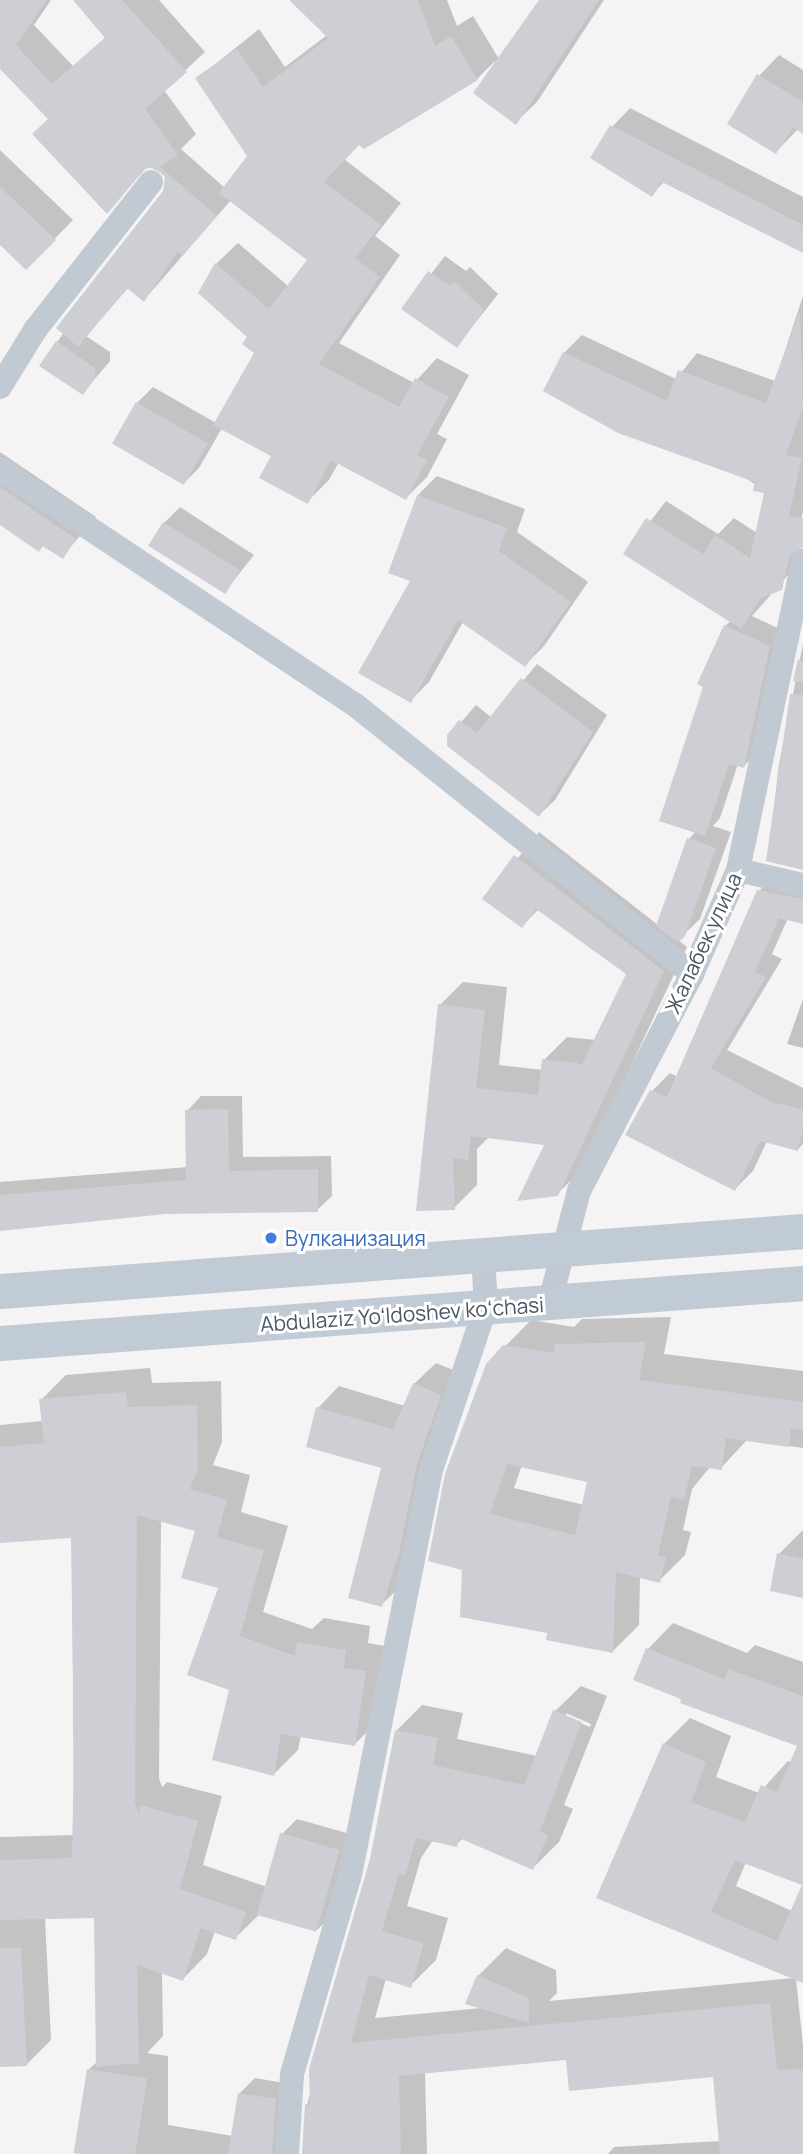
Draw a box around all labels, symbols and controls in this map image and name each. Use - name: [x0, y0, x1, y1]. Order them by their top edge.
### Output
- street label: Жалабек улица: [659, 869, 747, 1017]
- place label: Вулканизация: [285, 1225, 426, 1251]
- marker: Вулканизация: [263, 1230, 279, 1246]
- street label: Abdulaziz Yoʻldoshev koʻchasi: [259, 1292, 545, 1336]

